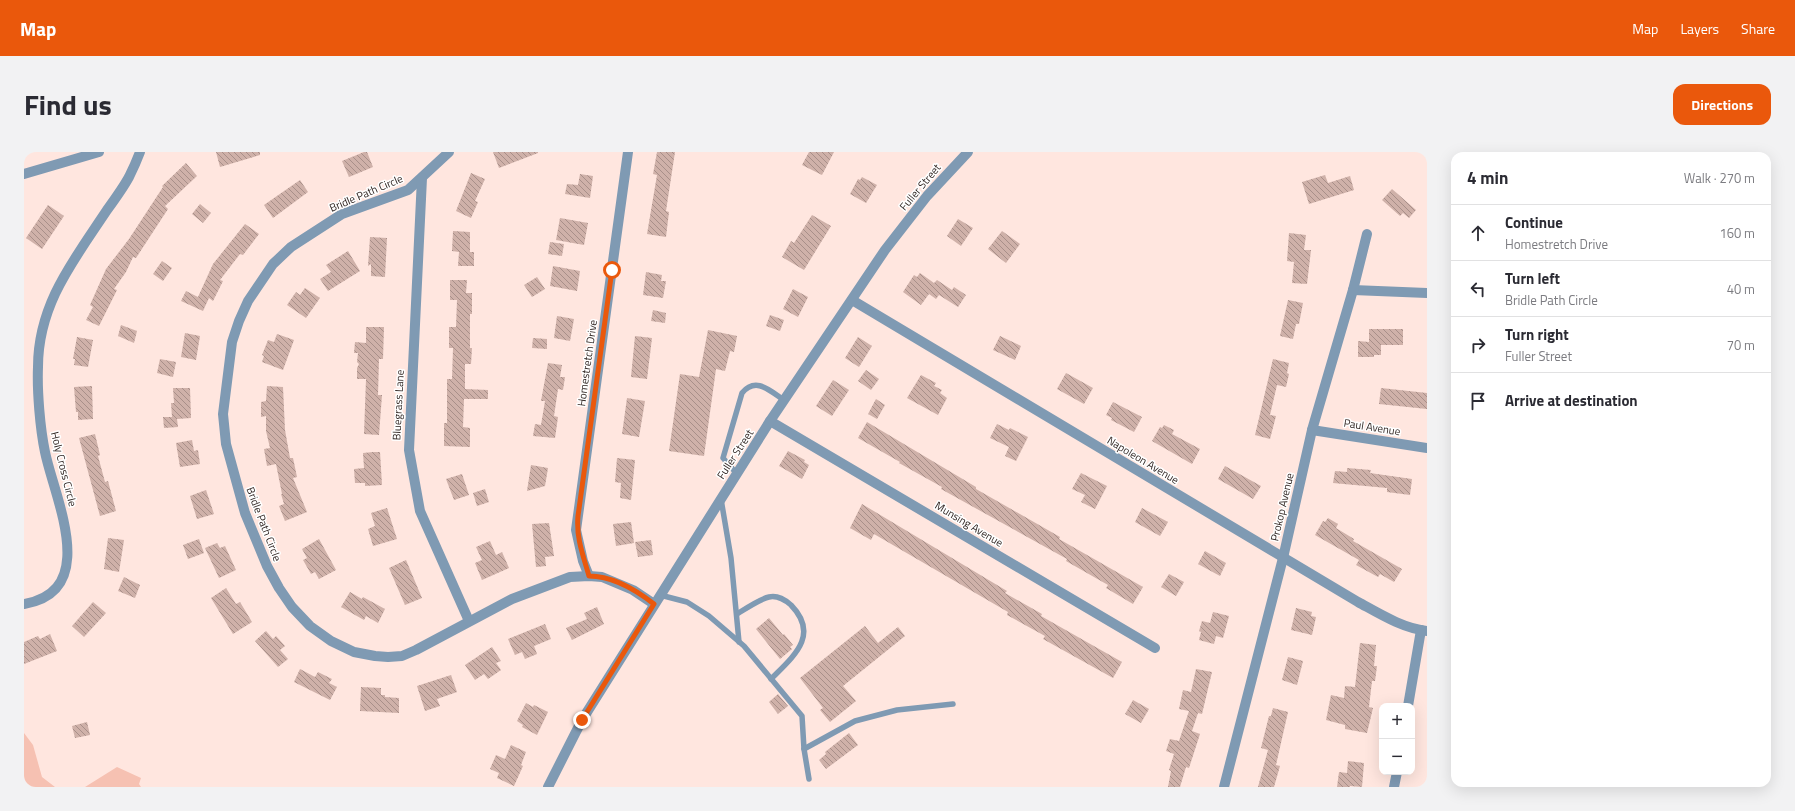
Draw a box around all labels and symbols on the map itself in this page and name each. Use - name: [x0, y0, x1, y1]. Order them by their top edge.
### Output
- street label: Fuller Street: [896, 160, 944, 214]
- street label: Bridle Path Circle: [327, 170, 406, 216]
- route start: [603, 261, 621, 279]
- street label: Homestretch Drive: [573, 318, 601, 407]
- street label: Bluegrass Lane: [388, 369, 408, 441]
- street label: Paul Avenue: [1342, 415, 1402, 439]
- street label: Fuller Street: [713, 426, 757, 482]
- street label: Holy Cross Circle: [47, 430, 81, 508]
- street label: Napoleon Avenue: [1104, 432, 1182, 488]
- street label: Prokop Avenue: [1266, 471, 1298, 543]
- street label: Bridle Path Circle: [242, 484, 286, 564]
- street label: Munsing Avenue: [932, 497, 1006, 551]
- route end: [573, 711, 591, 729]

